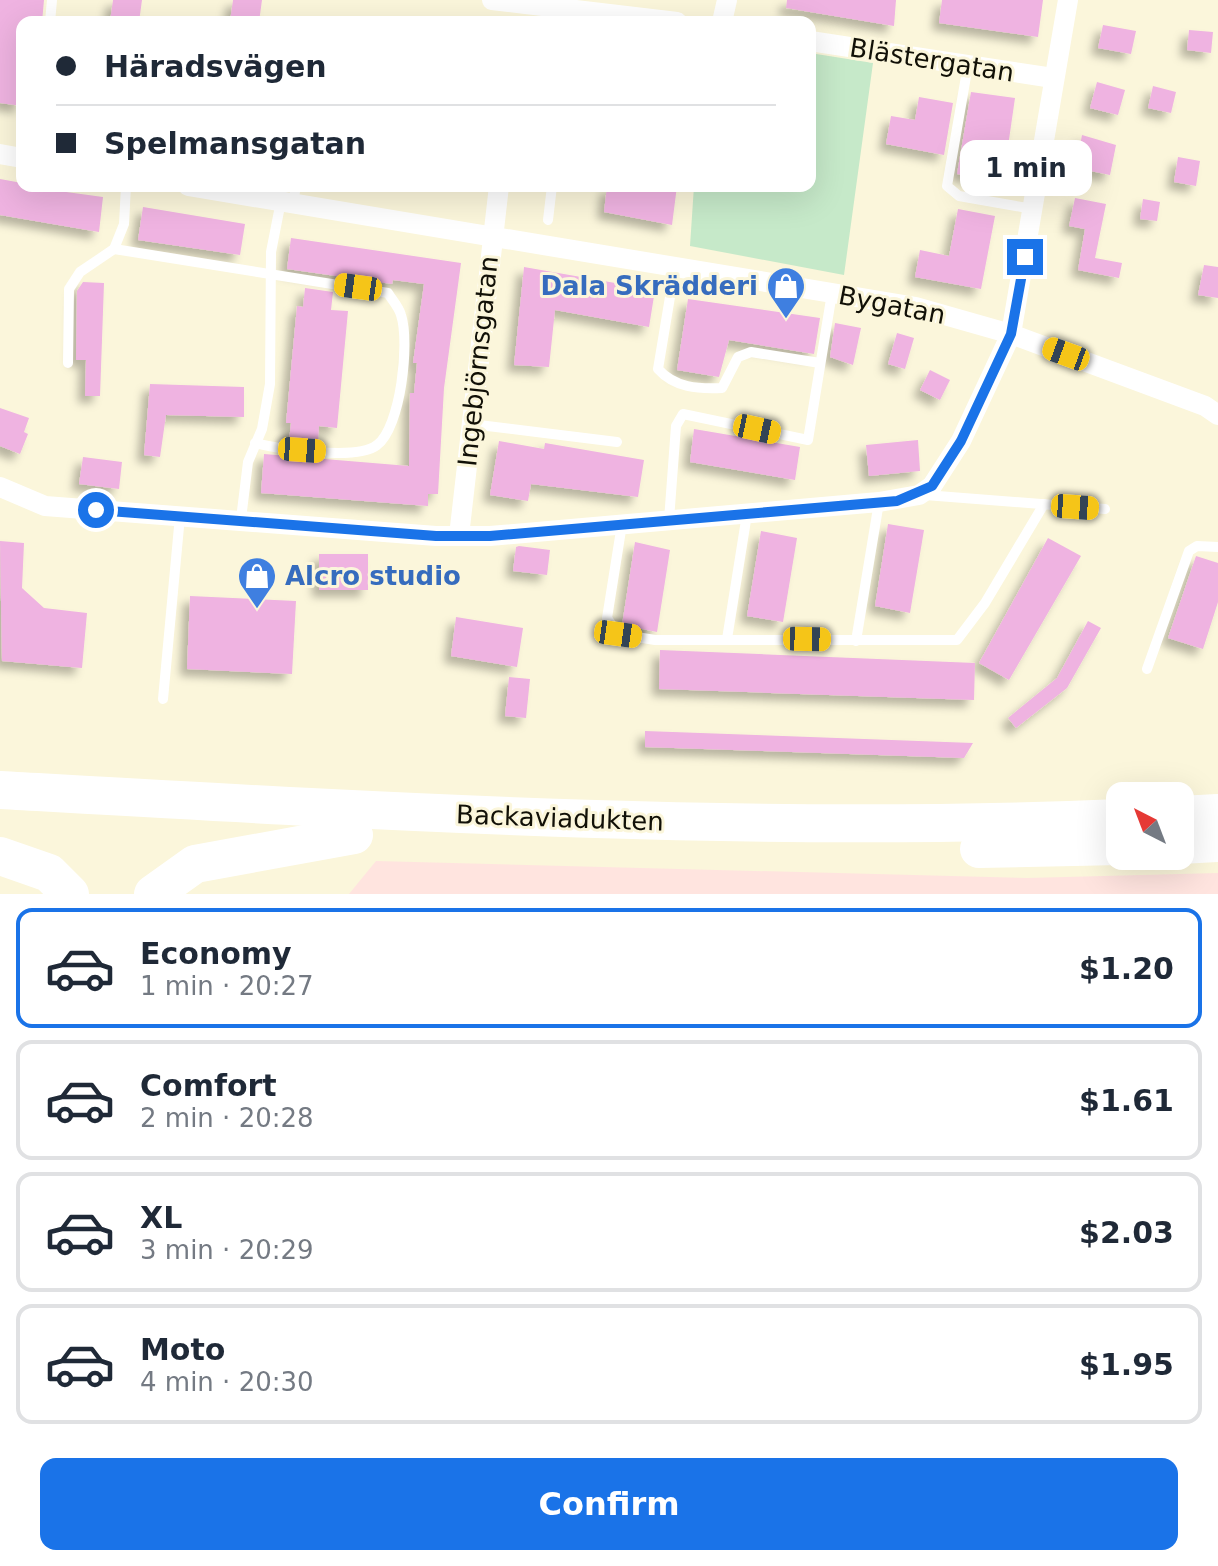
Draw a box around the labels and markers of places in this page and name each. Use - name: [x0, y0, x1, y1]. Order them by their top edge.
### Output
- shop icon: Dala Skrädderi: [765, 265, 807, 320]
- place label: Dala Skrädderi: [540, 271, 758, 301]
- shop icon: Alcro studio: [236, 555, 278, 610]
- place label: Alcro studio: [285, 561, 461, 591]

